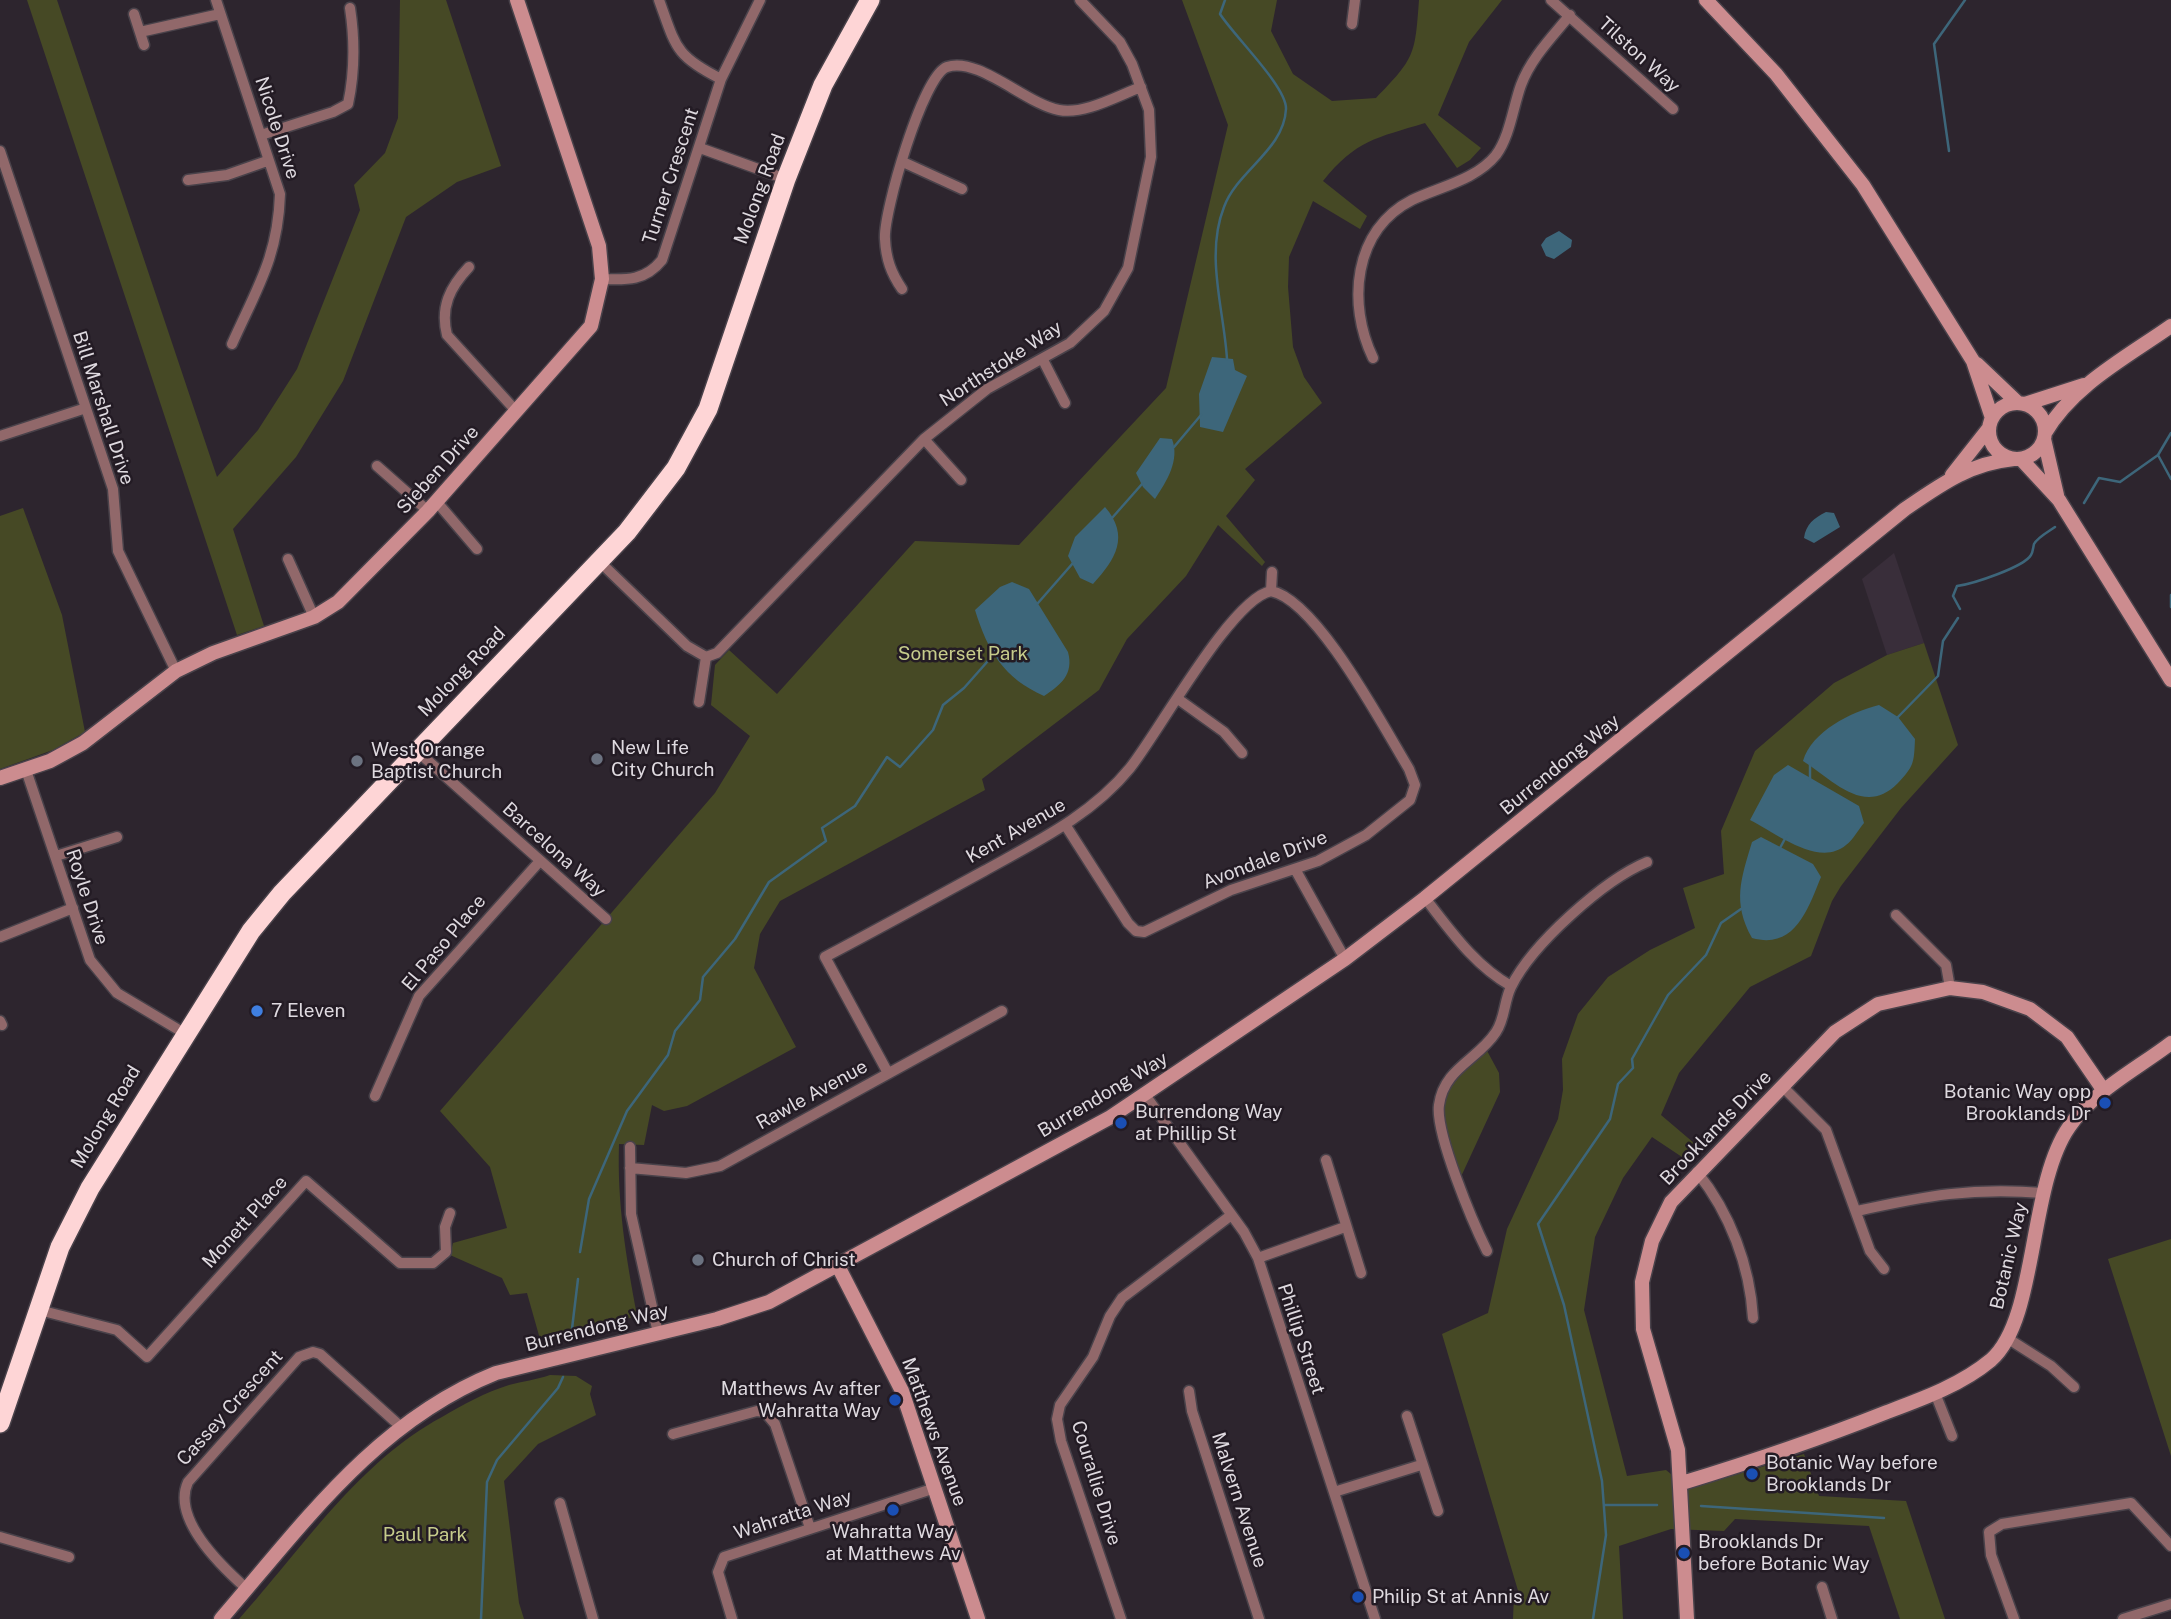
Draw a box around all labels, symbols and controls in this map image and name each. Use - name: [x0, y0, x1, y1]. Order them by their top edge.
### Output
- street label: Tilston Way: [1593, 12, 1685, 98]
- street label: Nicole Drive: [250, 74, 304, 182]
- street label: Turner Crescent: [638, 105, 704, 247]
- street label: Molong Road: [729, 131, 791, 247]
- street label: Northstoke Way: [936, 316, 1066, 412]
- street label: Bill Marshall Drive: [67, 328, 139, 488]
- street label: Sieben Drive: [392, 421, 484, 519]
- street label: Molong Road: [414, 622, 510, 722]
- park label: Somerset Park: [898, 643, 1028, 665]
- street label: Burrendong Way: [1496, 710, 1624, 820]
- place label: New Life City Church: [611, 737, 715, 781]
- place label: West Orange Baptist Church: [371, 739, 502, 783]
- marker: New Life City Church: [589, 751, 605, 767]
- marker: West Orange Baptist Church: [349, 753, 365, 769]
- street label: Kent Avenue: [962, 793, 1070, 869]
- street label: Barcelona Way: [498, 798, 610, 902]
- street label: Avondale Drive: [1200, 826, 1330, 894]
- street label: Royle Drive: [61, 846, 113, 948]
- street label: El Paso Place: [397, 890, 491, 996]
- place label: 7 Eleven: [271, 1000, 346, 1022]
- marker: 7 Eleven: [249, 1003, 265, 1019]
- street label: Burrendong Way: [1034, 1047, 1172, 1143]
- street label: Rawle Avenue: [752, 1055, 872, 1135]
- street label: Molong Road: [66, 1061, 146, 1173]
- street label: Brooklands Drive: [1656, 1066, 1776, 1190]
- place label: Botanic Way opp Brooklands Dr: [1944, 1081, 2091, 1125]
- marker: Botanic Way opp Brooklands Dr: [2097, 1095, 2113, 1111]
- place label: Burrendong Way at Phillip St: [1135, 1101, 1282, 1145]
- marker: Burrendong Way at Phillip St: [1113, 1115, 1129, 1131]
- street label: Monett Place: [198, 1171, 292, 1273]
- street label: Botanic Way: [1986, 1200, 2032, 1312]
- place label: Church of Christ: [712, 1249, 856, 1271]
- marker: Church of Christ: [690, 1252, 706, 1268]
- street label: Phillip Street: [1272, 1281, 1330, 1397]
- street label: Burrendong Way: [523, 1299, 671, 1357]
- street label: Cassey Crescent: [172, 1346, 288, 1470]
- street label: Matthews Avenue: [897, 1355, 971, 1509]
- place label: Matthews Av after Wahratta Way: [721, 1378, 881, 1422]
- marker: Matthews Av after Wahratta Way: [887, 1392, 903, 1408]
- street label: Courallie Drive: [1066, 1418, 1126, 1548]
- street label: Malvern Avenue: [1206, 1429, 1272, 1571]
- place label: Botanic Way before Brooklands Dr: [1766, 1452, 1938, 1496]
- marker: Botanic Way before Brooklands Dr: [1744, 1466, 1760, 1482]
- street label: Wahratta Way: [731, 1485, 855, 1545]
- marker: Wahratta Way at Matthews Av: [885, 1502, 901, 1518]
- place label: Wahratta Way at Matthews Av: [825, 1521, 961, 1565]
- park label: Paul Park: [383, 1524, 467, 1546]
- place label: Brooklands Dr before Botanic Way: [1698, 1531, 1870, 1575]
- marker: Brooklands Dr before Botanic Way: [1676, 1545, 1692, 1561]
- place label: Philip St at Annis Av: [1372, 1586, 1549, 1608]
- marker: Philip St at Annis Av: [1350, 1589, 1366, 1605]

